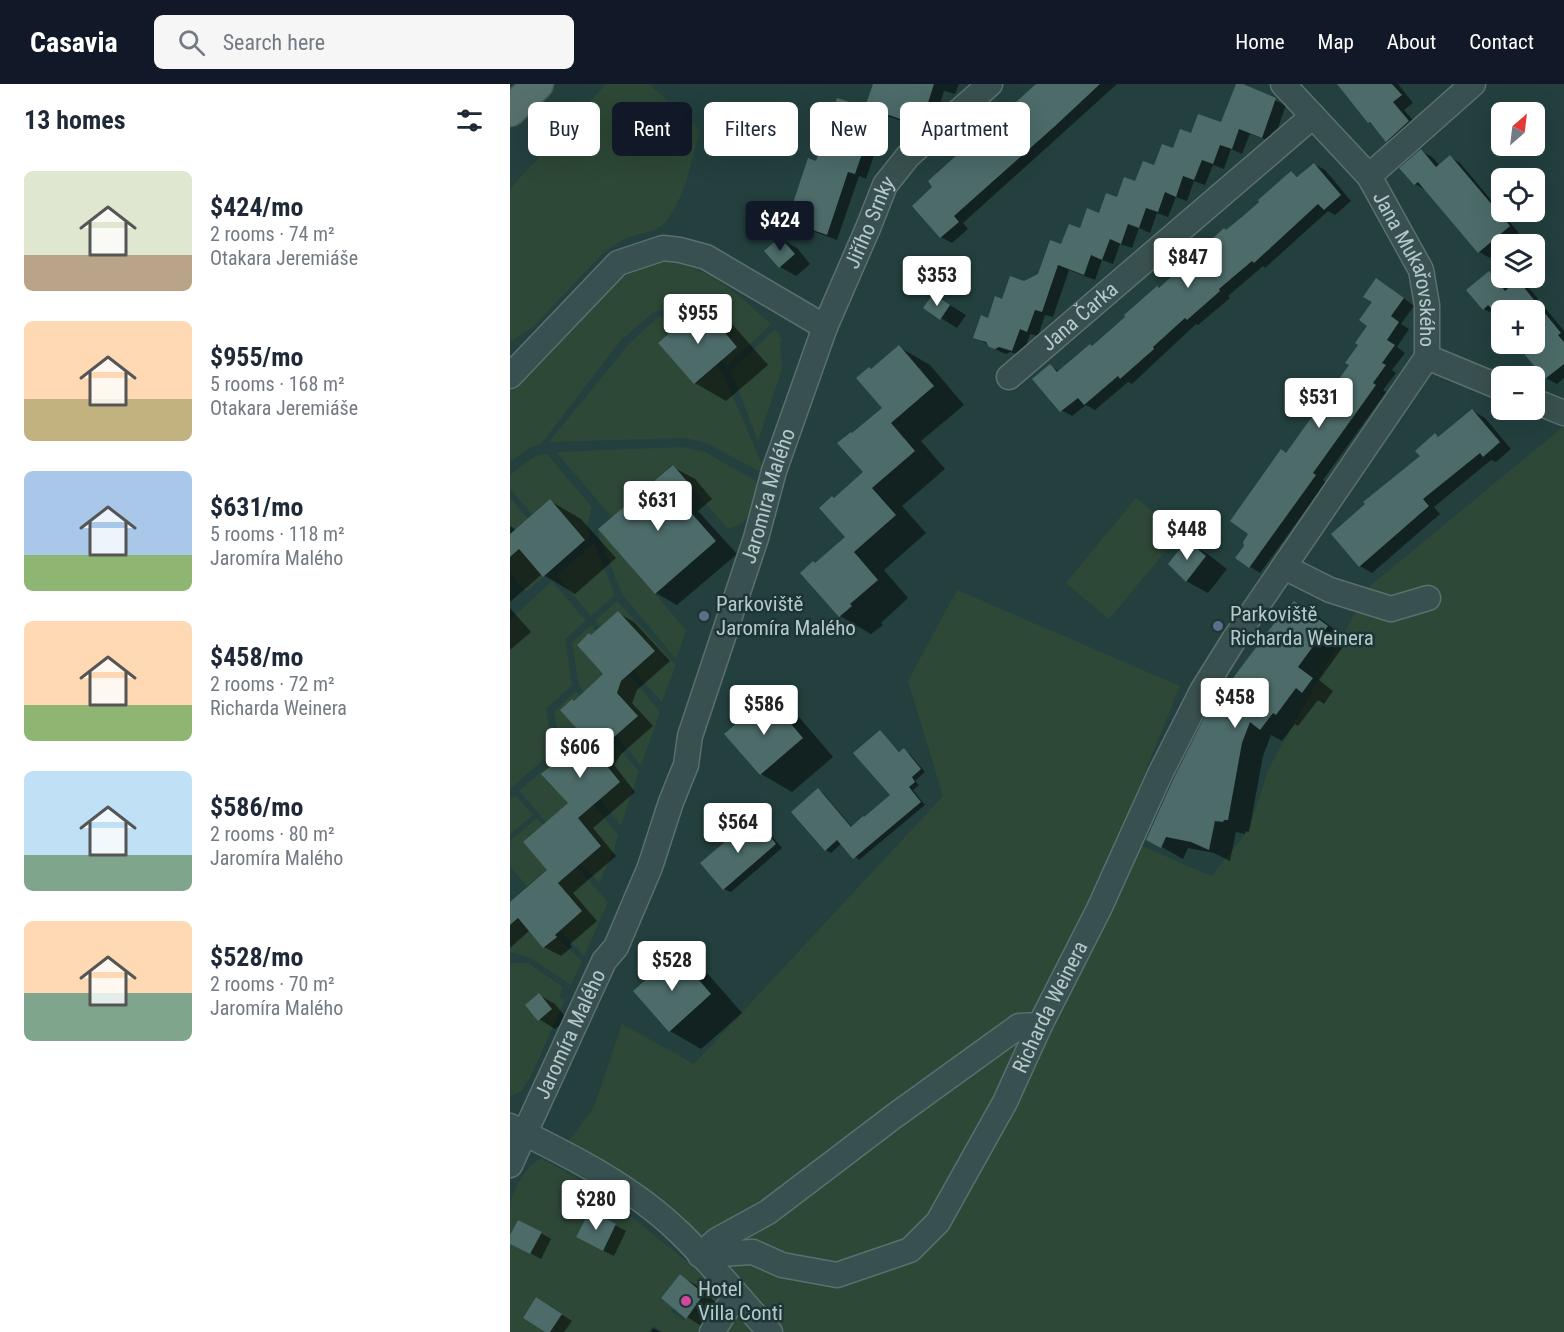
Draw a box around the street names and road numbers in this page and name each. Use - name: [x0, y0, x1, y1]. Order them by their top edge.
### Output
- street label: Jiřího Srnky: [840, 171, 900, 272]
- street label: Jana Mukařovského: [1368, 187, 1439, 347]
- street label: Jana Čarka: [1036, 277, 1123, 356]
- street label: Jaromíra Malého: [736, 425, 800, 567]
- street label: Richarda Weinera: [1008, 937, 1093, 1077]
- street label: Jaromíra Malého: [530, 966, 610, 1103]

